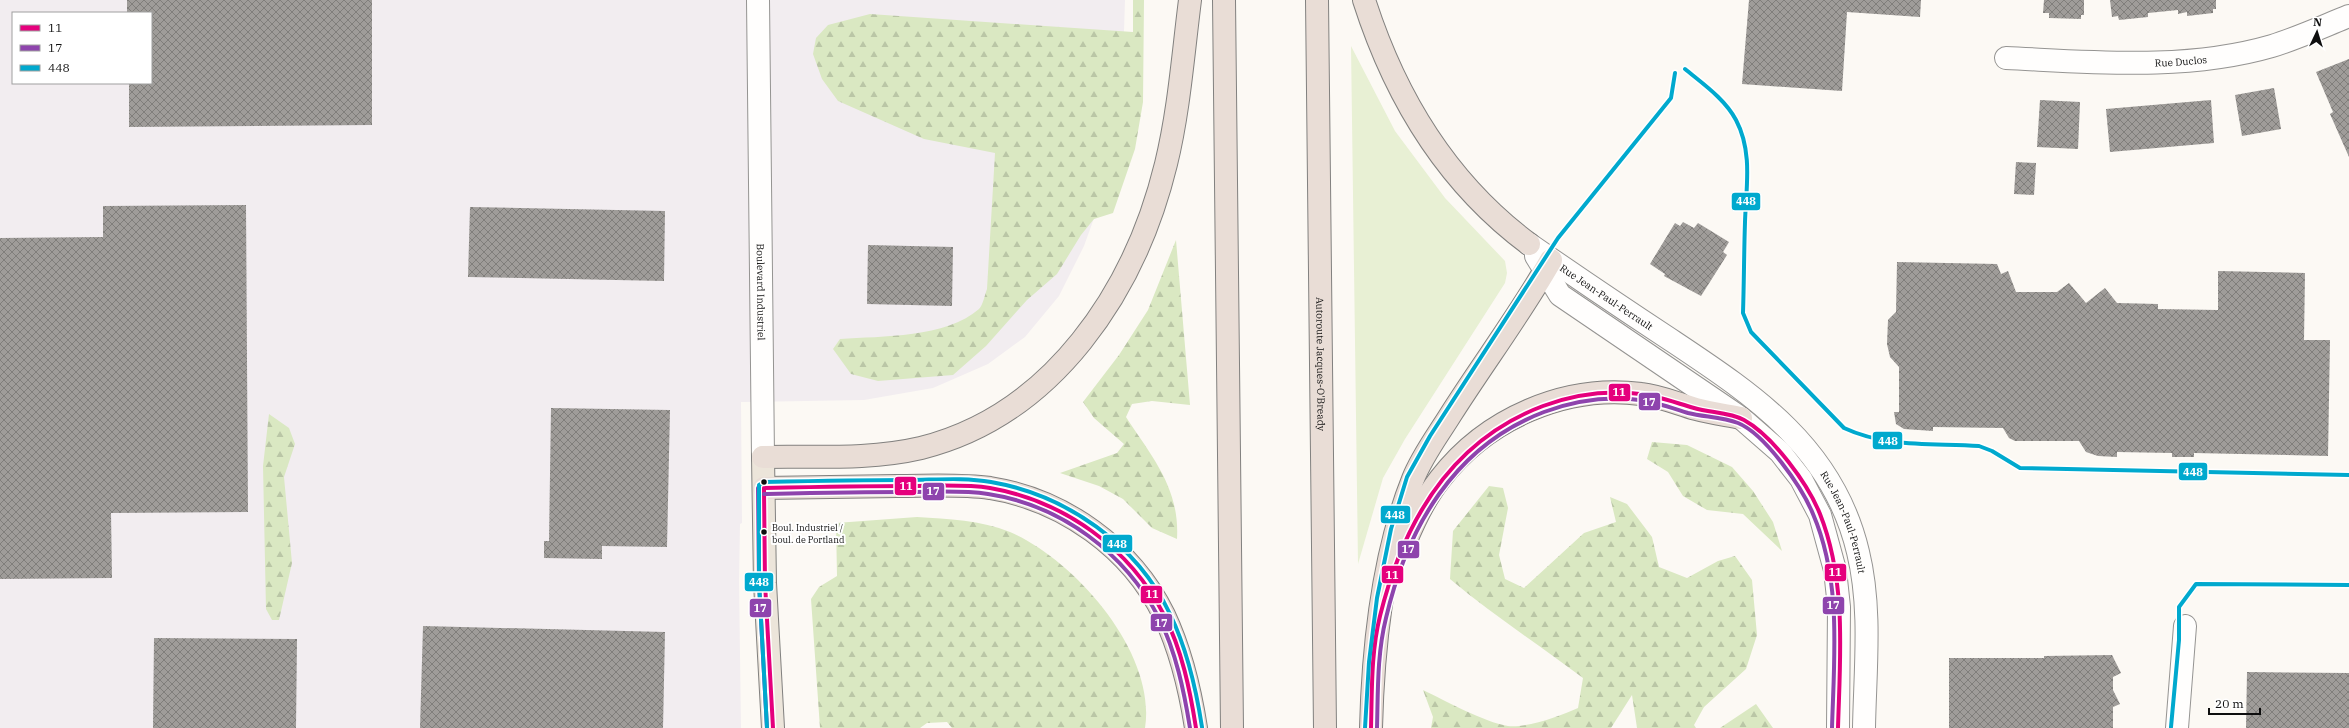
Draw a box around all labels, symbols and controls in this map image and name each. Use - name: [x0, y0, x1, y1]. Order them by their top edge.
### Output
- legend: [12, 12, 152, 84]
- north arrow: [2297, 12, 2337, 52]
- text: N: [2313, 15, 2323, 29]
- text: 11: [48, 20, 62, 35]
- text: 17: [48, 40, 62, 55]
- street label: Rue Duclos: [2154, 53, 2208, 70]
- text: 448: [48, 60, 70, 75]
- line badge: 448: [1731, 192, 1761, 211]
- text: 448: [1736, 194, 1756, 208]
- street label: Boulevard Industriel: [754, 243, 768, 341]
- street label: Rue Jean-Paul-Perrault: [1557, 261, 1656, 334]
- street label: Autoroute Jacques-O'Bready: [1313, 297, 1328, 432]
- line badge: 11: [1608, 383, 1631, 402]
- text: 11: [1612, 385, 1626, 399]
- line badge: 17: [1638, 392, 1661, 411]
- text: 17: [1642, 395, 1656, 409]
- line badge: 448: [1872, 431, 1903, 450]
- text: 448: [1878, 434, 1898, 448]
- line badge: 448: [2178, 462, 2208, 481]
- text: 448: [2183, 465, 2203, 479]
- street label: Rue Jean-Paul-Perrault: [1817, 469, 1868, 575]
- line badge: 11: [894, 476, 917, 496]
- unlabelled marker: [759, 477, 769, 487]
- text: 11: [899, 479, 913, 493]
- line badge: 17: [922, 482, 945, 501]
- text: 17: [926, 484, 940, 498]
- line badge: 448: [1380, 505, 1411, 524]
- text: 448: [1385, 508, 1405, 522]
- place label: Boul. Industriel / boul. de Portland: [772, 522, 845, 545]
- marker: Boul. Industriel / boul. de Portland: [759, 527, 769, 537]
- line badge: 448: [1102, 534, 1133, 553]
- text: 448: [1107, 537, 1127, 551]
- line badge: 17: [1397, 540, 1420, 559]
- text: 17: [1401, 542, 1415, 556]
- line badge: 11: [1824, 563, 1847, 582]
- line badge: 11: [1381, 565, 1404, 584]
- text: 11: [1828, 565, 1842, 579]
- text: 11: [1385, 568, 1399, 582]
- line badge: 448: [744, 572, 774, 592]
- text: 448: [749, 575, 769, 589]
- line badge: 11: [1140, 585, 1163, 604]
- text: 11: [1145, 587, 1159, 601]
- line badge: 17: [1822, 596, 1845, 615]
- line badge: 17: [749, 598, 772, 618]
- text: 17: [1826, 598, 1840, 612]
- text: 17: [753, 601, 767, 615]
- line badge: 17: [1150, 613, 1173, 632]
- text: 17: [1154, 616, 1168, 630]
- scale bar: [2209, 690, 2260, 716]
- text: 20 m: [2215, 696, 2244, 711]

